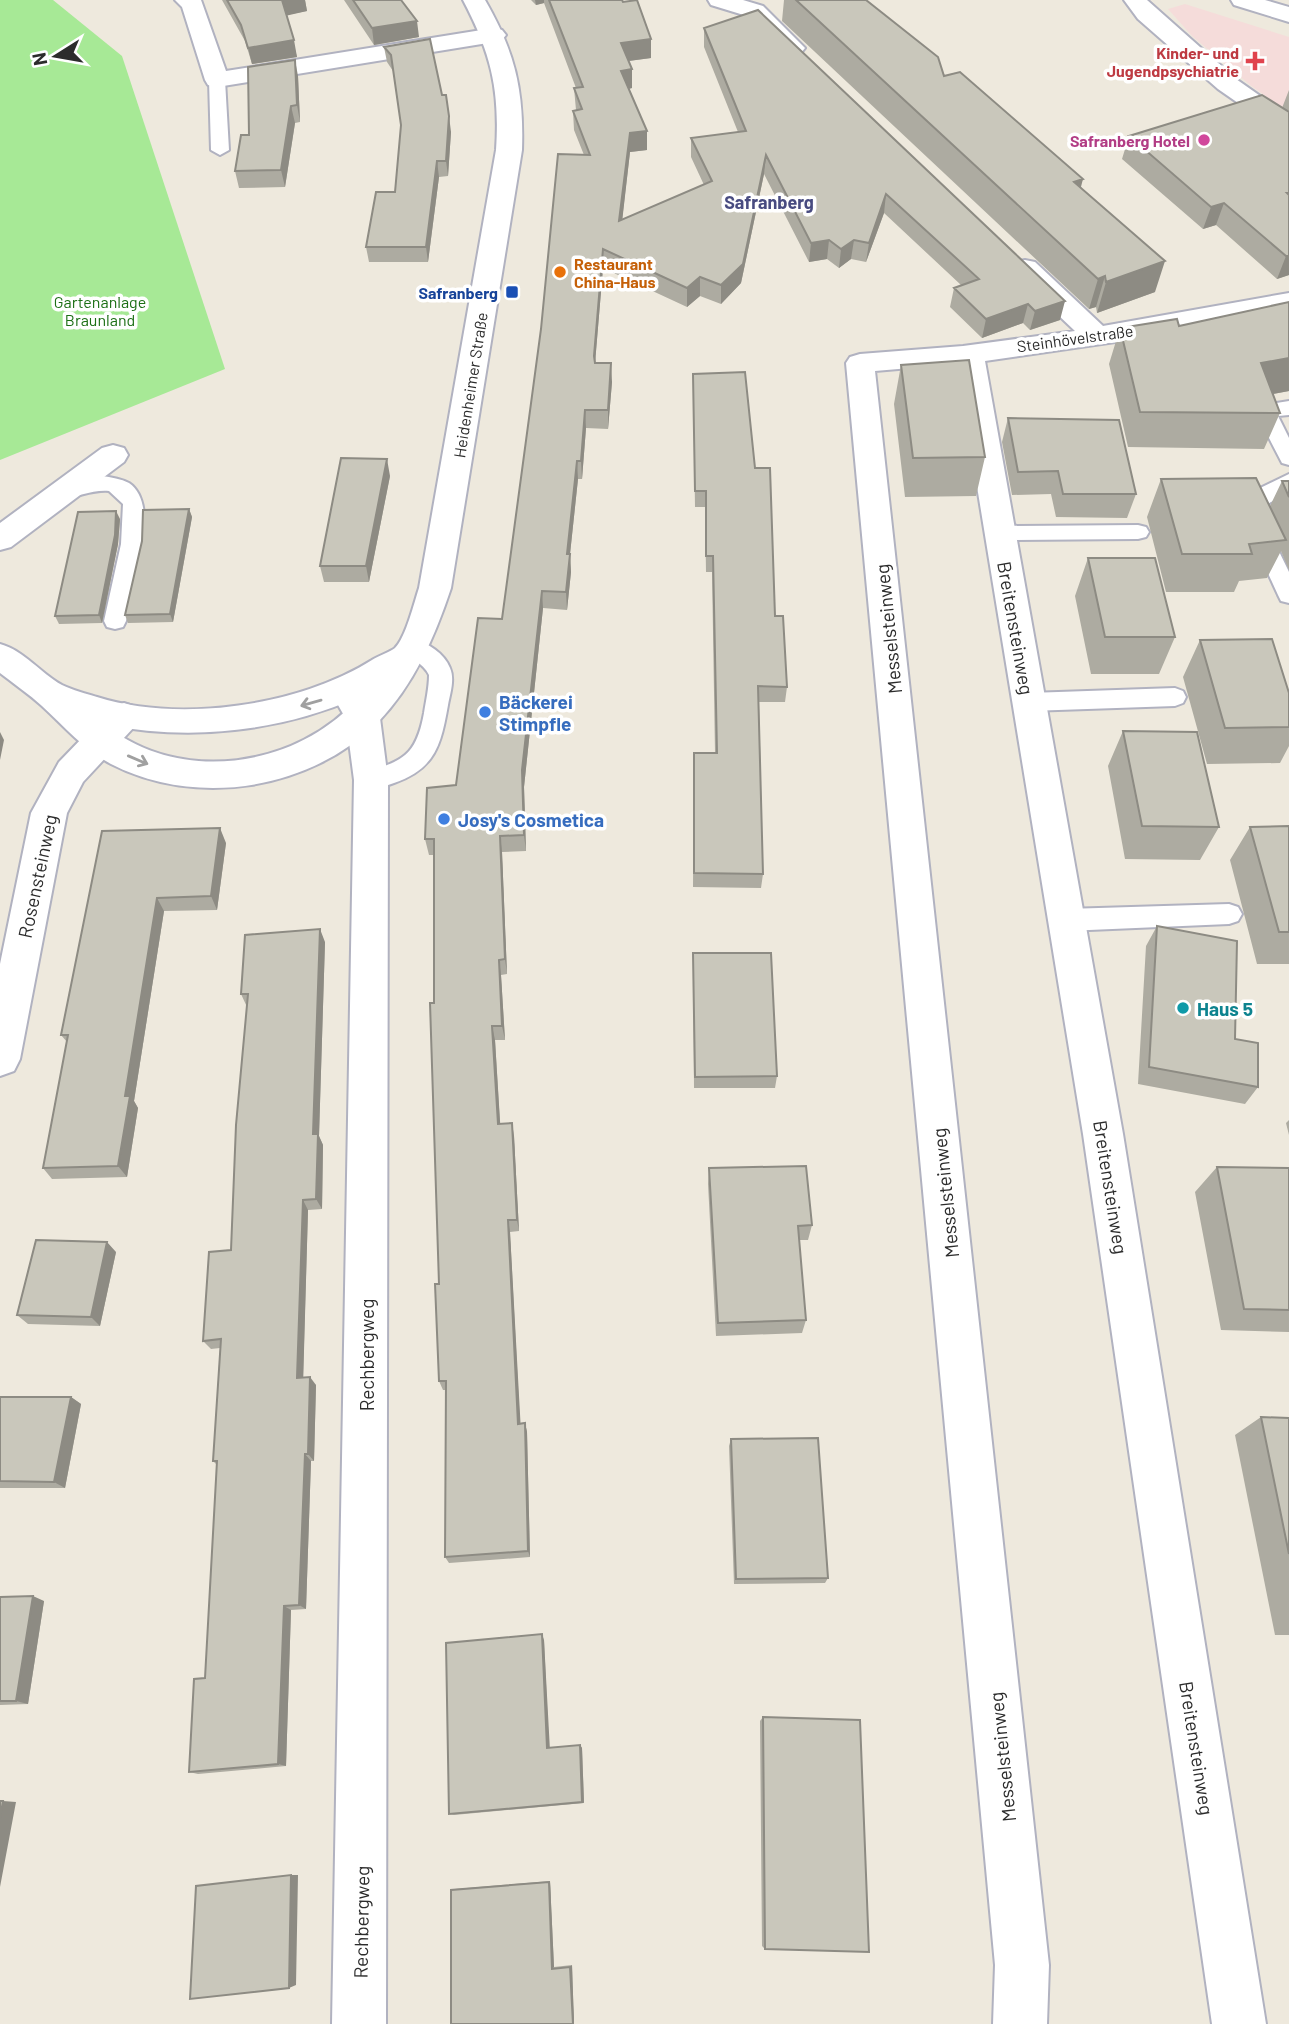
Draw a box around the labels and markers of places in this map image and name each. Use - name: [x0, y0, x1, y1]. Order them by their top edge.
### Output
- place label: Kinder- und Jugendpsychiatrie: [1107, 43, 1239, 80]
- marker: Kinder- und Jugendpsychiatrie: [1245, 51, 1265, 71]
- place label: Safranberg Hotel: [1070, 131, 1190, 150]
- marker: Safranberg Hotel: [1196, 132, 1212, 148]
- place label: Restaurant China-Haus: [574, 254, 656, 291]
- marker: Restaurant China-Haus: [552, 264, 568, 280]
- place label: Safranberg: [418, 283, 498, 302]
- marker: Safranberg: [504, 284, 520, 300]
- place label: Bäckerei Stimpfle: [499, 690, 573, 735]
- marker: Bäckerei Stimpfle: [477, 704, 493, 720]
- place label: Josy's Cosmetica: [458, 808, 604, 831]
- marker: Josy's Cosmetica: [436, 811, 452, 827]
- place label: Haus 5: [1197, 997, 1253, 1020]
- marker: Haus 5: [1175, 1000, 1191, 1016]

